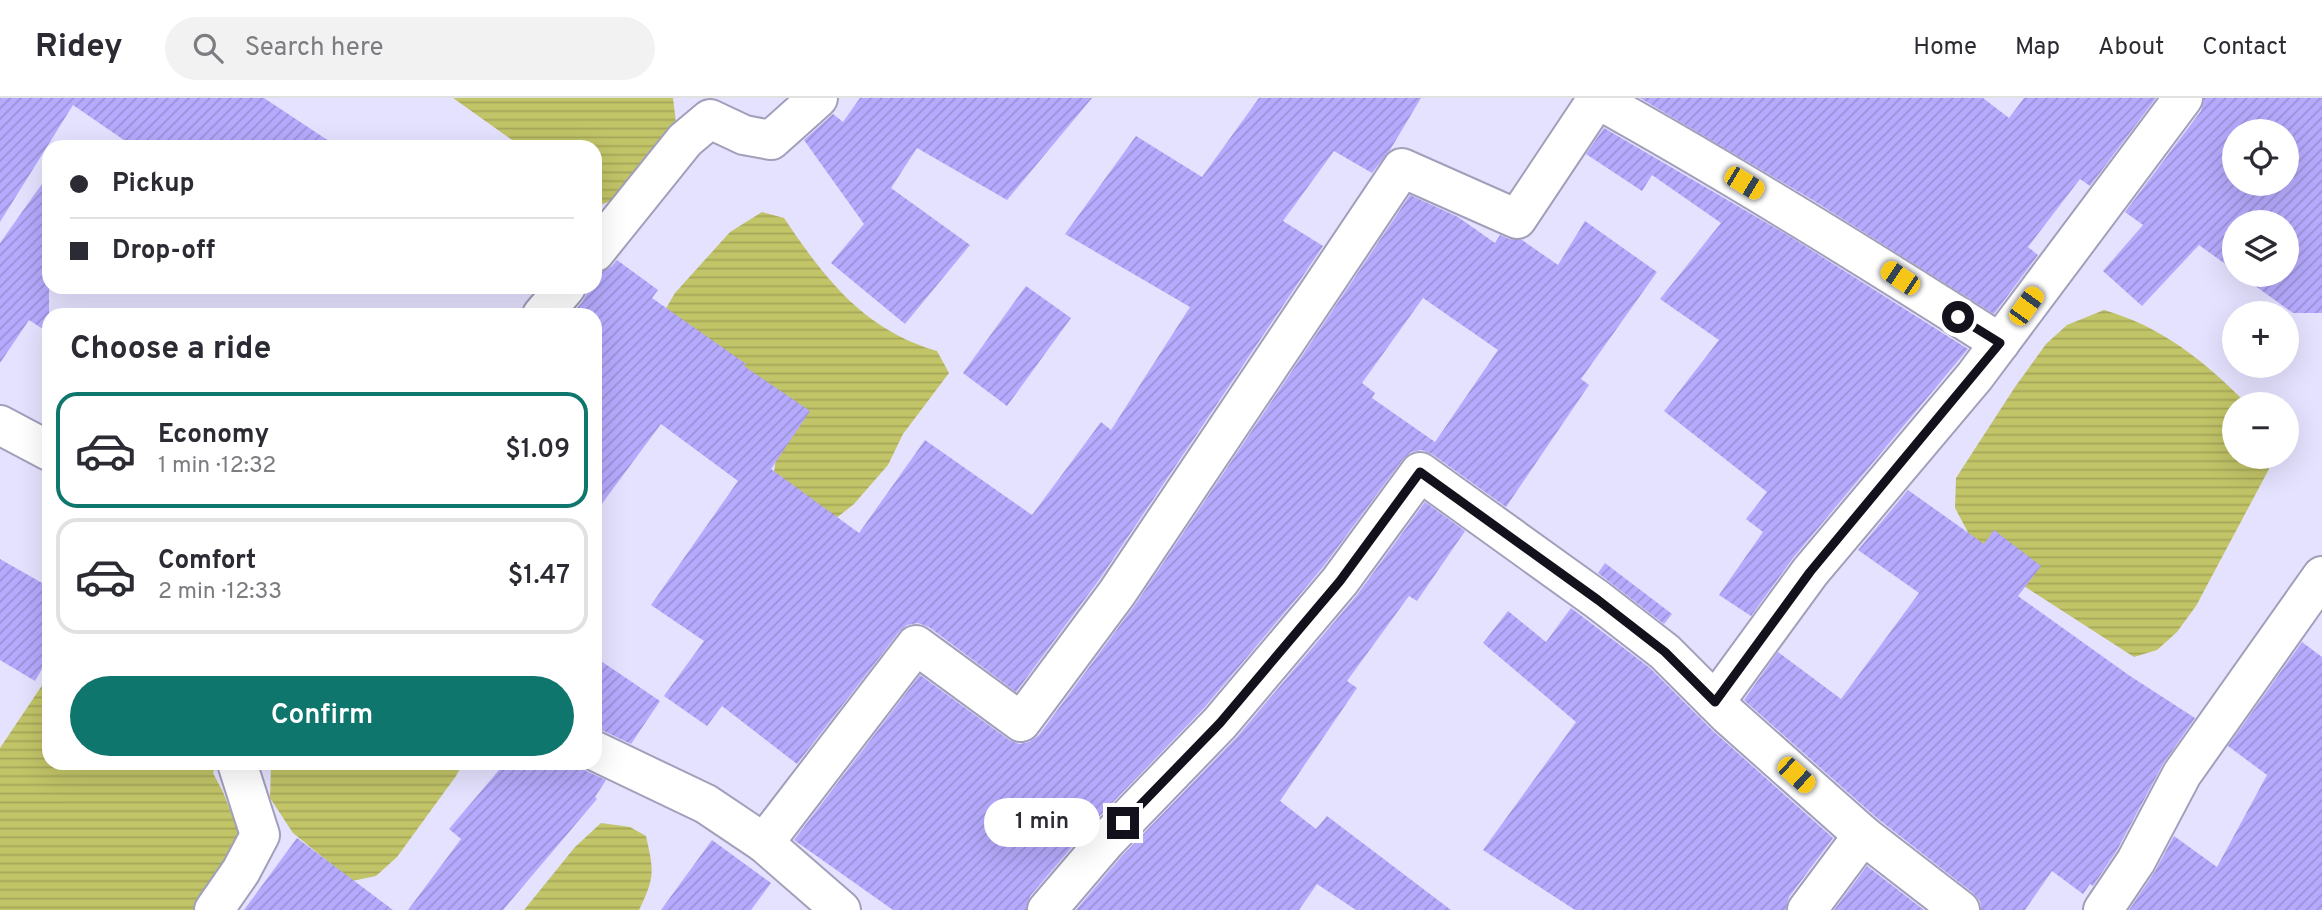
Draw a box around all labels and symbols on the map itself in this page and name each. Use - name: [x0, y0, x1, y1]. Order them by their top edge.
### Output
- car: [1721, 163, 1768, 203]
- car: [1877, 258, 1924, 298]
- car: [2006, 283, 2047, 329]
- route start: [1942, 301, 1974, 333]
- car: [1774, 753, 1819, 797]
- callout: 1 min: [983, 798, 1098, 848]
- route end: [1107, 807, 1139, 839]

